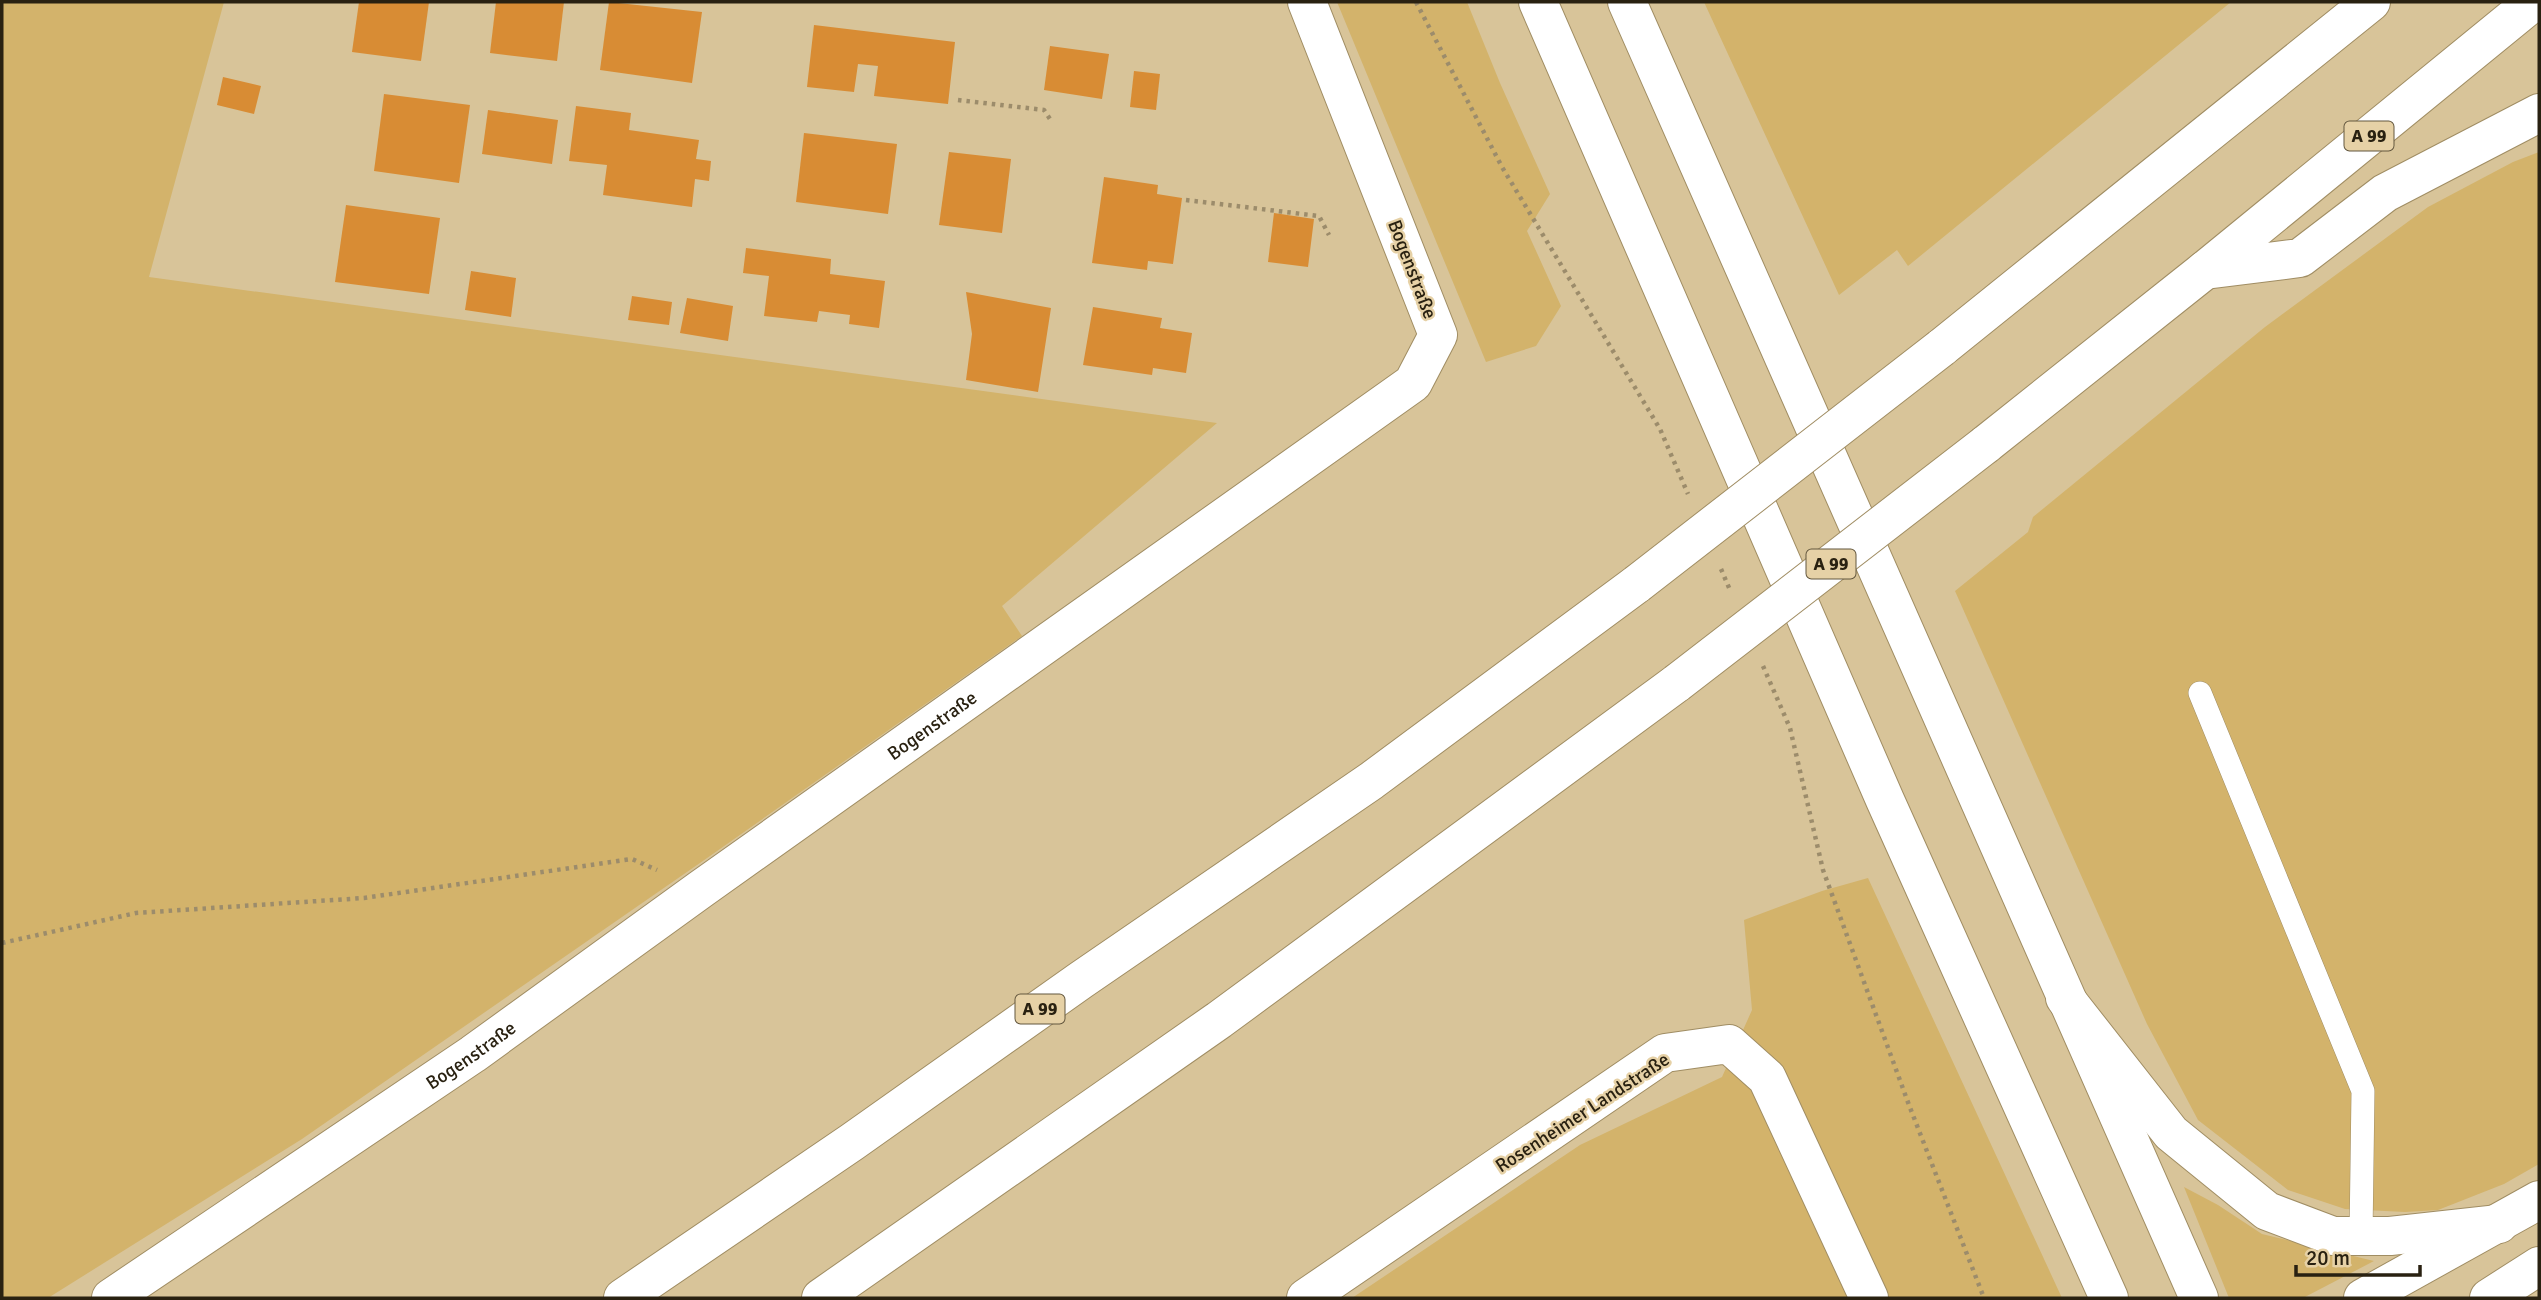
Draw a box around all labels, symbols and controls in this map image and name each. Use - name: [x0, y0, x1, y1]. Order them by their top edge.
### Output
- road number: A 99: [2344, 121, 2394, 150]
- street label: Bogenstraße: [1382, 216, 1442, 322]
- road number: A 99: [1806, 550, 1856, 578]
- street label: Bogenstraße: [883, 686, 982, 766]
- road number: A 99: [1016, 994, 1064, 1024]
- street label: Bogenstraße: [422, 1016, 521, 1095]
- street label: Rosenheimer Landstraße: [1491, 1048, 1674, 1178]
- scale bar: [2296, 1234, 2420, 1278]
- text: 20 m: [2306, 1245, 2350, 1271]

